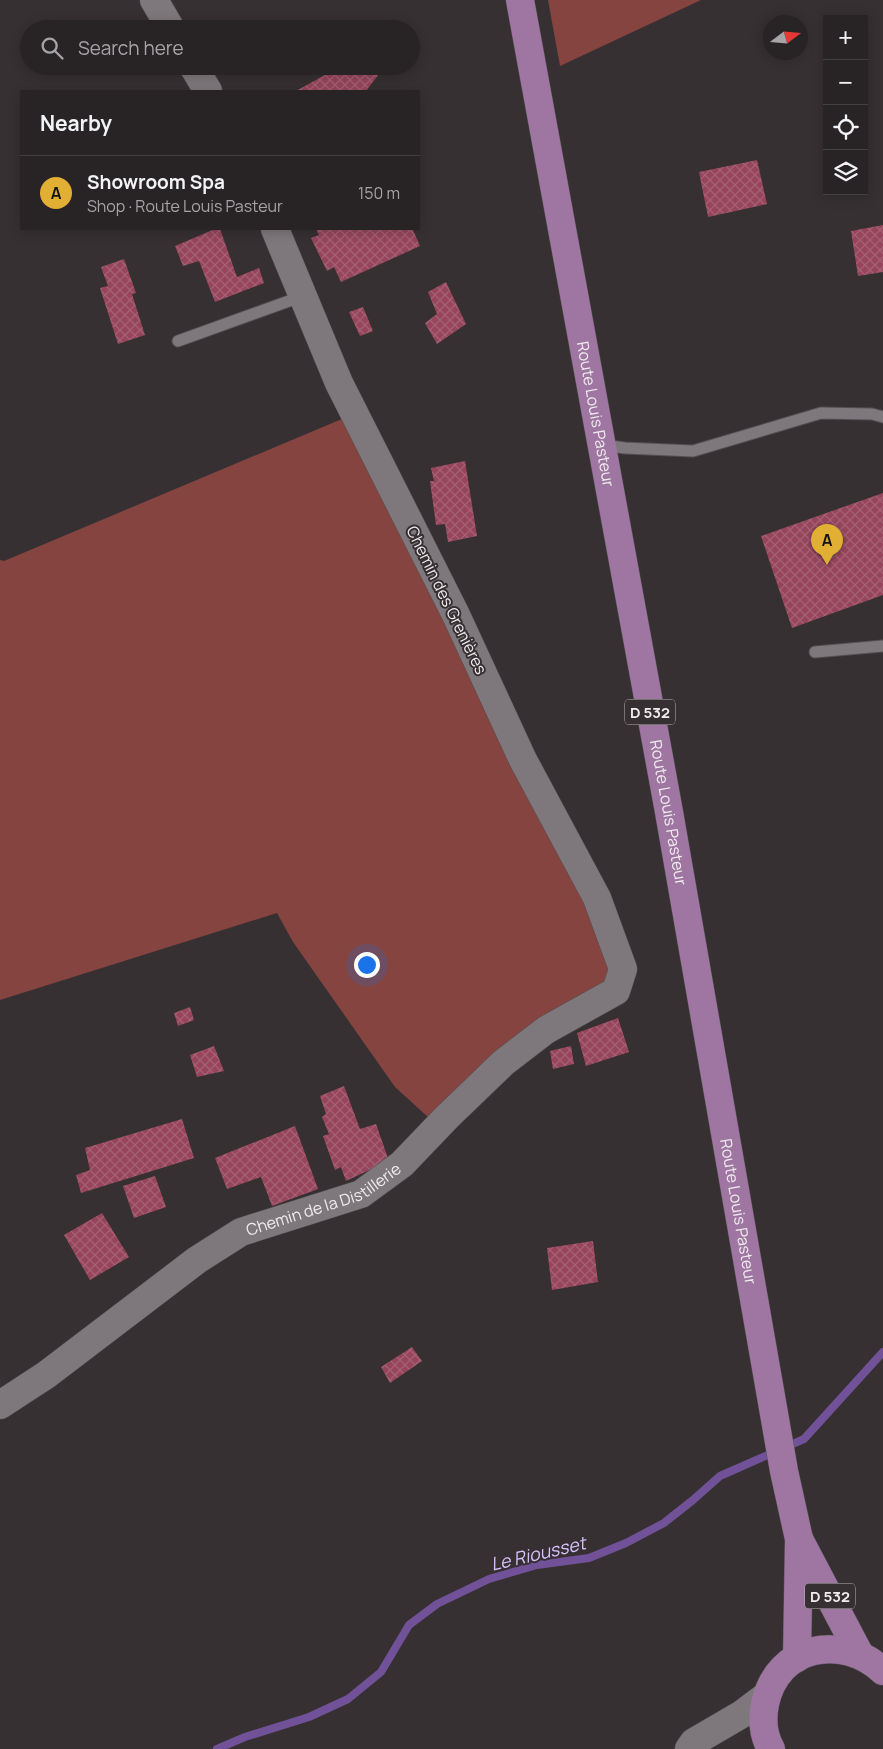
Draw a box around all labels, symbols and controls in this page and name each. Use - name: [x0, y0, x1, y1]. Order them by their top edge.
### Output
- north arrow: [763, 15, 808, 60]
- map controls: [823, 15, 868, 195]
- button: +: [823, 15, 868, 60]
- search box: [20, 20, 420, 75]
- icon: search: [38, 34, 66, 62]
- text: Search here: [78, 35, 184, 61]
- button: −: [823, 60, 868, 105]
- button: locate: [823, 105, 868, 150]
- text: Nearby: [40, 109, 112, 137]
- button: layers: [823, 150, 868, 195]
- text: Showroom Spa: [87, 169, 225, 195]
- text: A: [51, 182, 61, 204]
- text: 150 m: [358, 182, 400, 204]
- text: Shop · Route Louis Pasteur: [87, 195, 283, 217]
- street label: Route Louis Pasteur: [572, 340, 620, 489]
- street label: Chemin des Grenières: [402, 522, 492, 678]
- pin: A: [811, 524, 843, 565]
- road number: D 532: [625, 700, 675, 724]
- street label: Route Louis Pasteur: [645, 738, 693, 887]
- your location: [354, 952, 380, 978]
- street label: Route Louis Pasteur: [715, 1137, 762, 1286]
- street label: Chemin de la Distillerie: [243, 1158, 405, 1241]
- water label: Le Riousset: [488, 1530, 590, 1576]
- road number: D 532: [805, 1584, 855, 1608]

